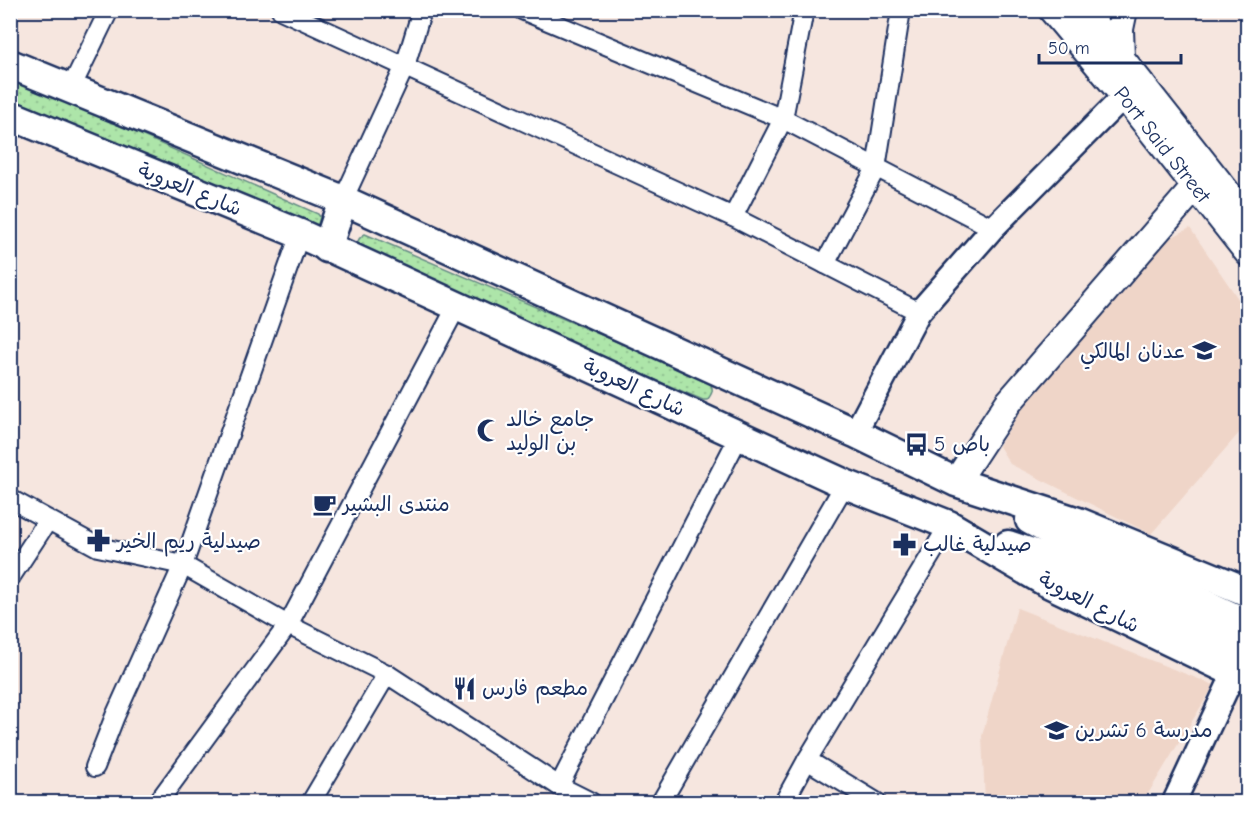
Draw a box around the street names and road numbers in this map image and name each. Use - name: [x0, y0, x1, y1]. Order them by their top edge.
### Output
- street label: Port Said Street: [1109, 82, 1216, 208]
- street label: شارع العروبة: [134, 157, 245, 223]
- street label: شارع العروبة: [578, 353, 689, 424]
- street label: شارع العروبة: [1033, 566, 1143, 640]

